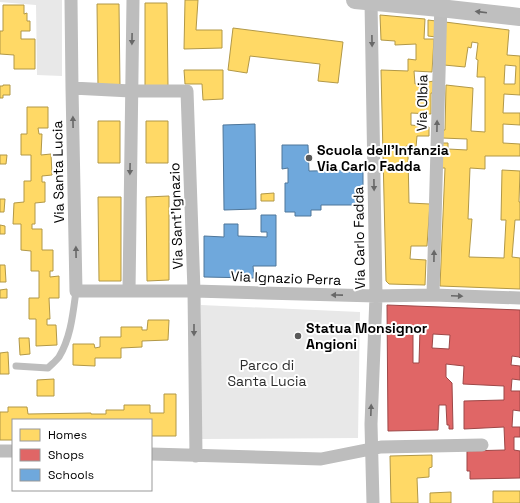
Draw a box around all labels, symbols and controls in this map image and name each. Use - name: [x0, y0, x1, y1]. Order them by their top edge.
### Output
- one-way arrow: [475, 9, 487, 15]
- one-way arrow: [129, 33, 135, 46]
- one-way arrow: [369, 35, 375, 48]
- street label: Via Olbia: [413, 74, 431, 132]
- one-way arrow: [69, 116, 76, 128]
- street label: Via Santa Lucia: [48, 120, 68, 224]
- one-way arrow: [434, 120, 441, 132]
- place label: Scuola dell'Infanzia Via Carlo Fadda: [317, 141, 449, 175]
- marker: Scuola dell'Infanzia Via Carlo Fadda: [304, 153, 314, 163]
- street label: Via Sant'Ignazio: [165, 162, 187, 270]
- one-way arrow: [127, 163, 133, 176]
- one-way arrow: [371, 179, 377, 192]
- street label: Via Carlo Fadda: [349, 186, 369, 290]
- one-way arrow: [72, 246, 79, 258]
- one-way arrow: [431, 249, 437, 262]
- street label: Via Ignazio Perra: [230, 267, 342, 289]
- one-way arrow: [330, 292, 343, 298]
- one-way arrow: [451, 292, 463, 299]
- place label: Statua Monsignor Angioni: [306, 319, 428, 353]
- one-way arrow: [191, 324, 197, 337]
- marker: Statua Monsignor Angioni: [293, 331, 303, 341]
- park label: Parco di Santa Lucia: [227, 356, 307, 390]
- one-way arrow: [368, 404, 375, 416]
- legend: [12, 419, 152, 491]
- text: Homes: [48, 427, 87, 443]
- text: Shops: [48, 447, 84, 463]
- text: Schools: [48, 467, 94, 483]

